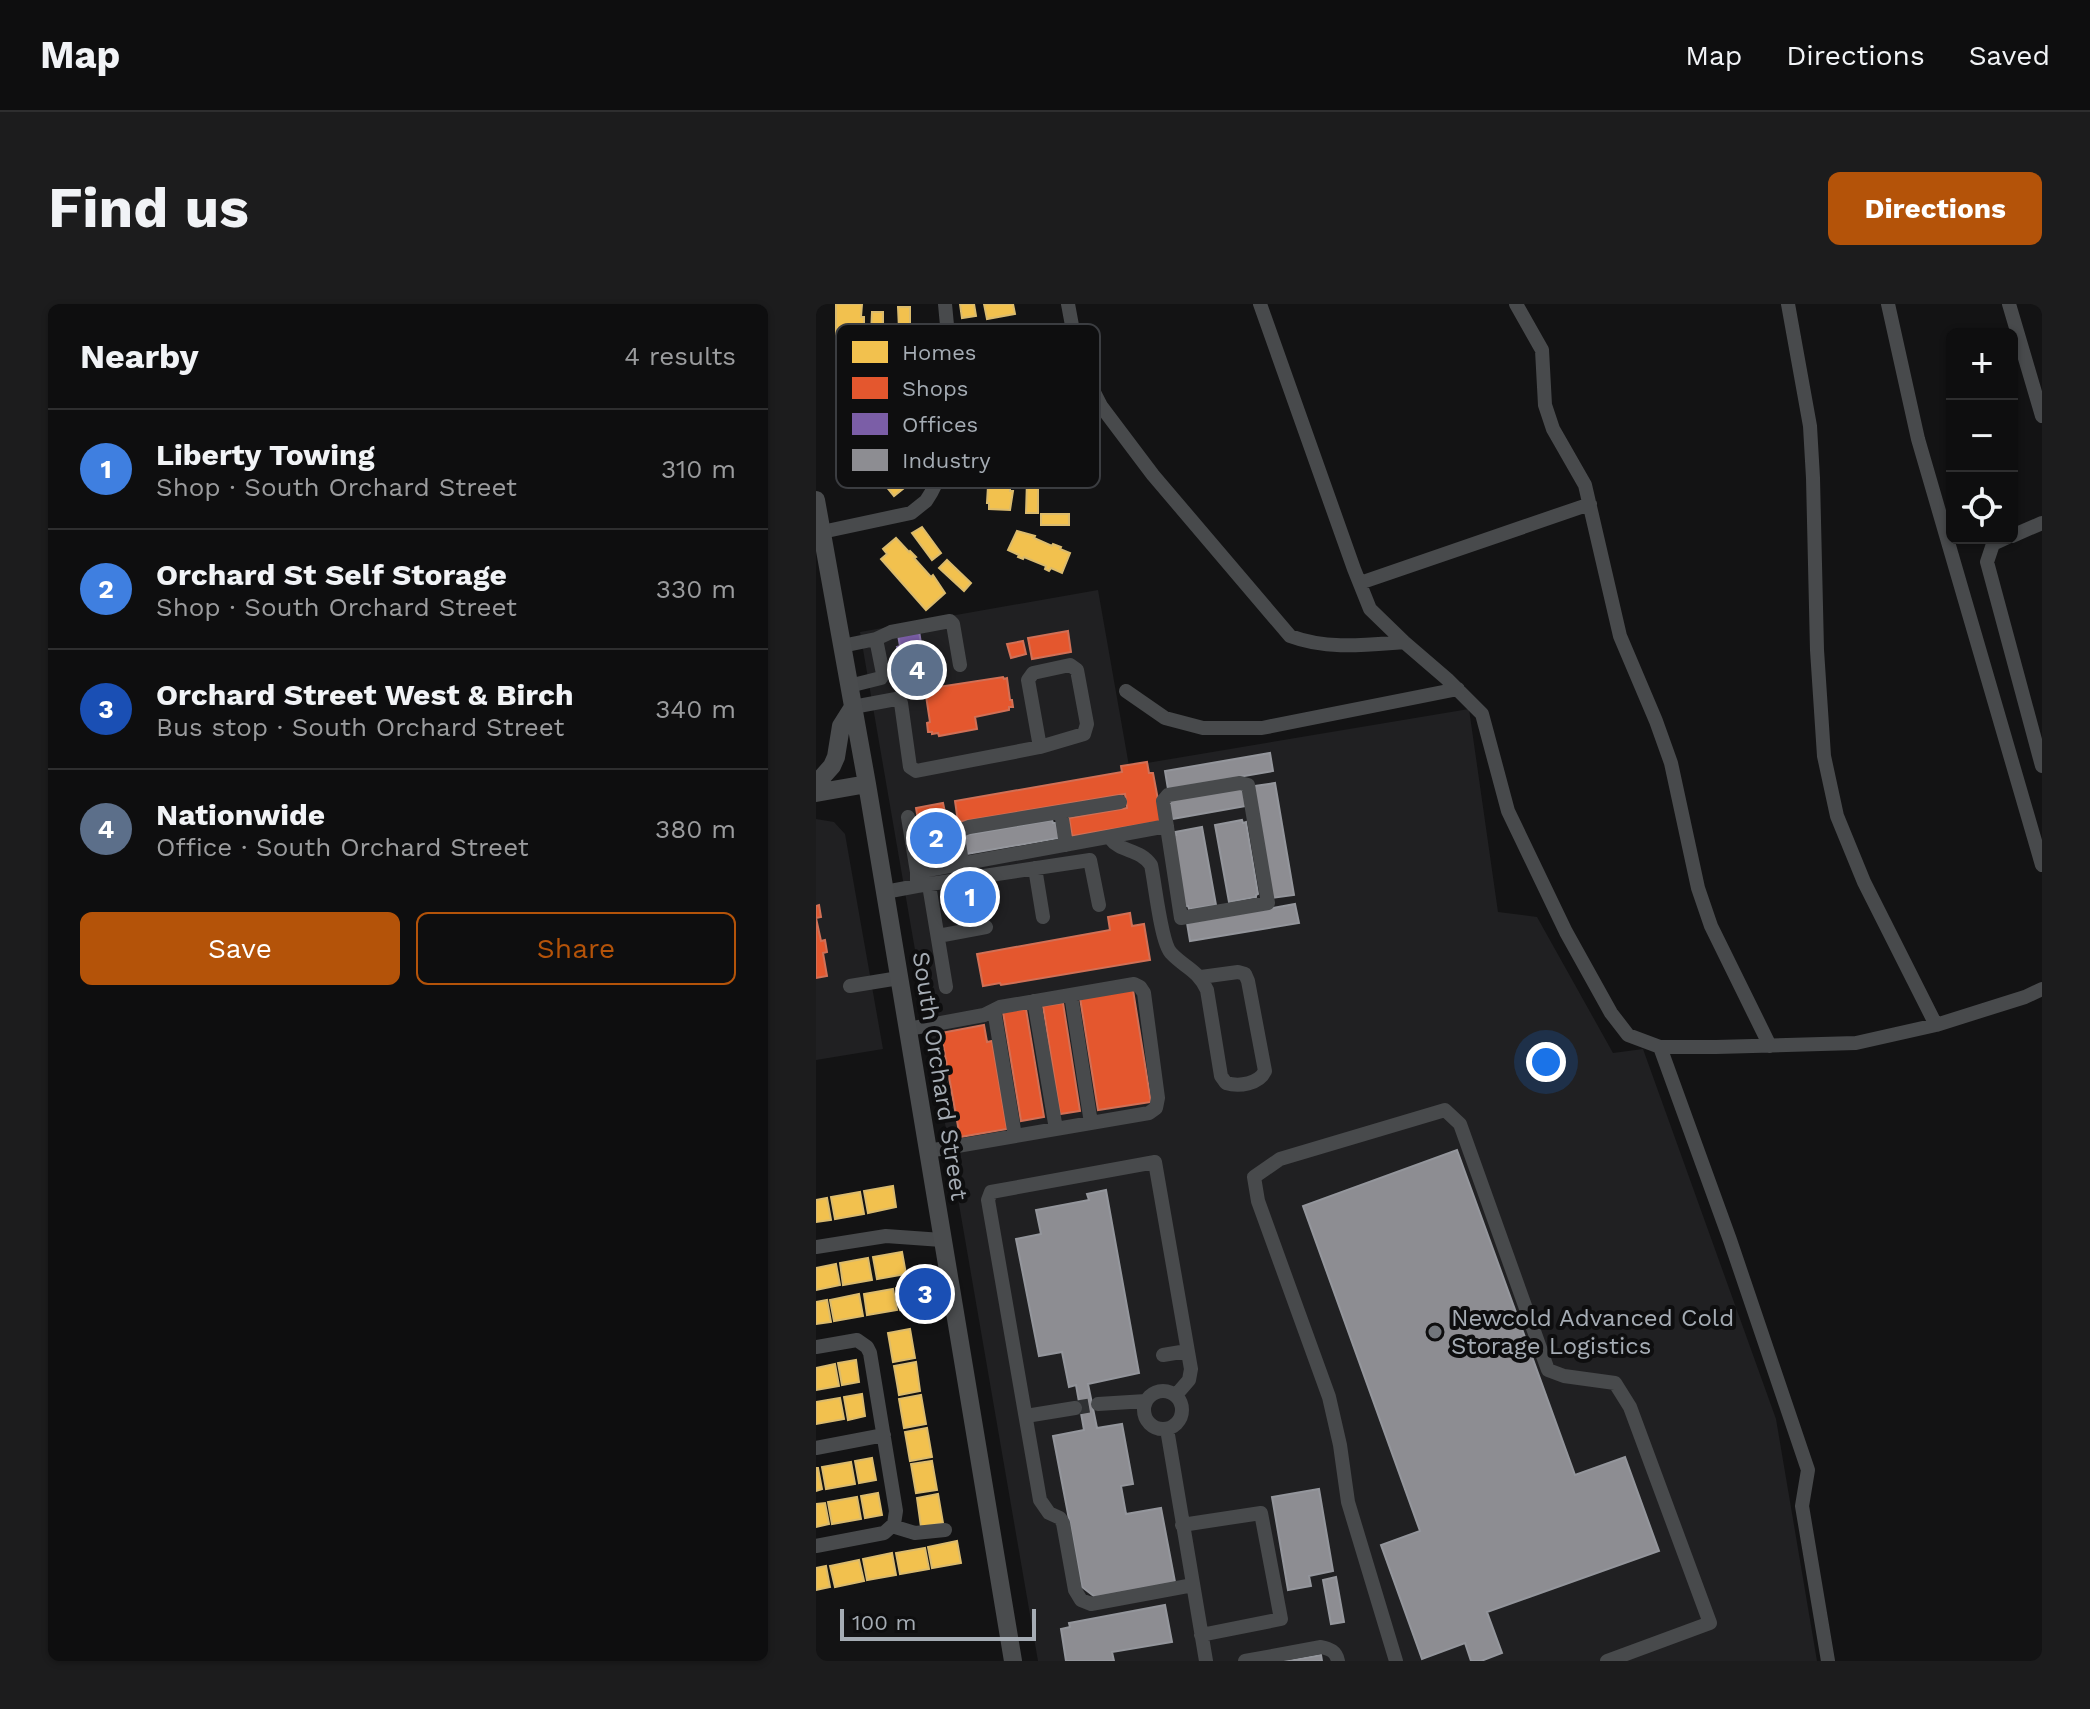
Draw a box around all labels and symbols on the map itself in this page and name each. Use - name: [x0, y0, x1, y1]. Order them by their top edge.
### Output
- legend: [836, 324, 1100, 488]
- text: Homes: [902, 340, 976, 365]
- text: Shops: [902, 376, 968, 401]
- text: Offices: [902, 412, 978, 437]
- text: Industry: [902, 448, 991, 473]
- pin: 4: [891, 640, 943, 700]
- pin: 2: [910, 808, 962, 868]
- pin: 1: [944, 867, 996, 927]
- street label: South Orchard Street: [906, 950, 974, 1202]
- your location: [1526, 1042, 1566, 1082]
- pin: 3: [899, 1264, 951, 1324]
- place label: Newcold Advanced Cold Storage Logistics: [1451, 1304, 1734, 1360]
- marker: Newcold Advanced Cold Storage Logistics: [1426, 1323, 1444, 1341]
- scale bar: [840, 1605, 1036, 1641]

